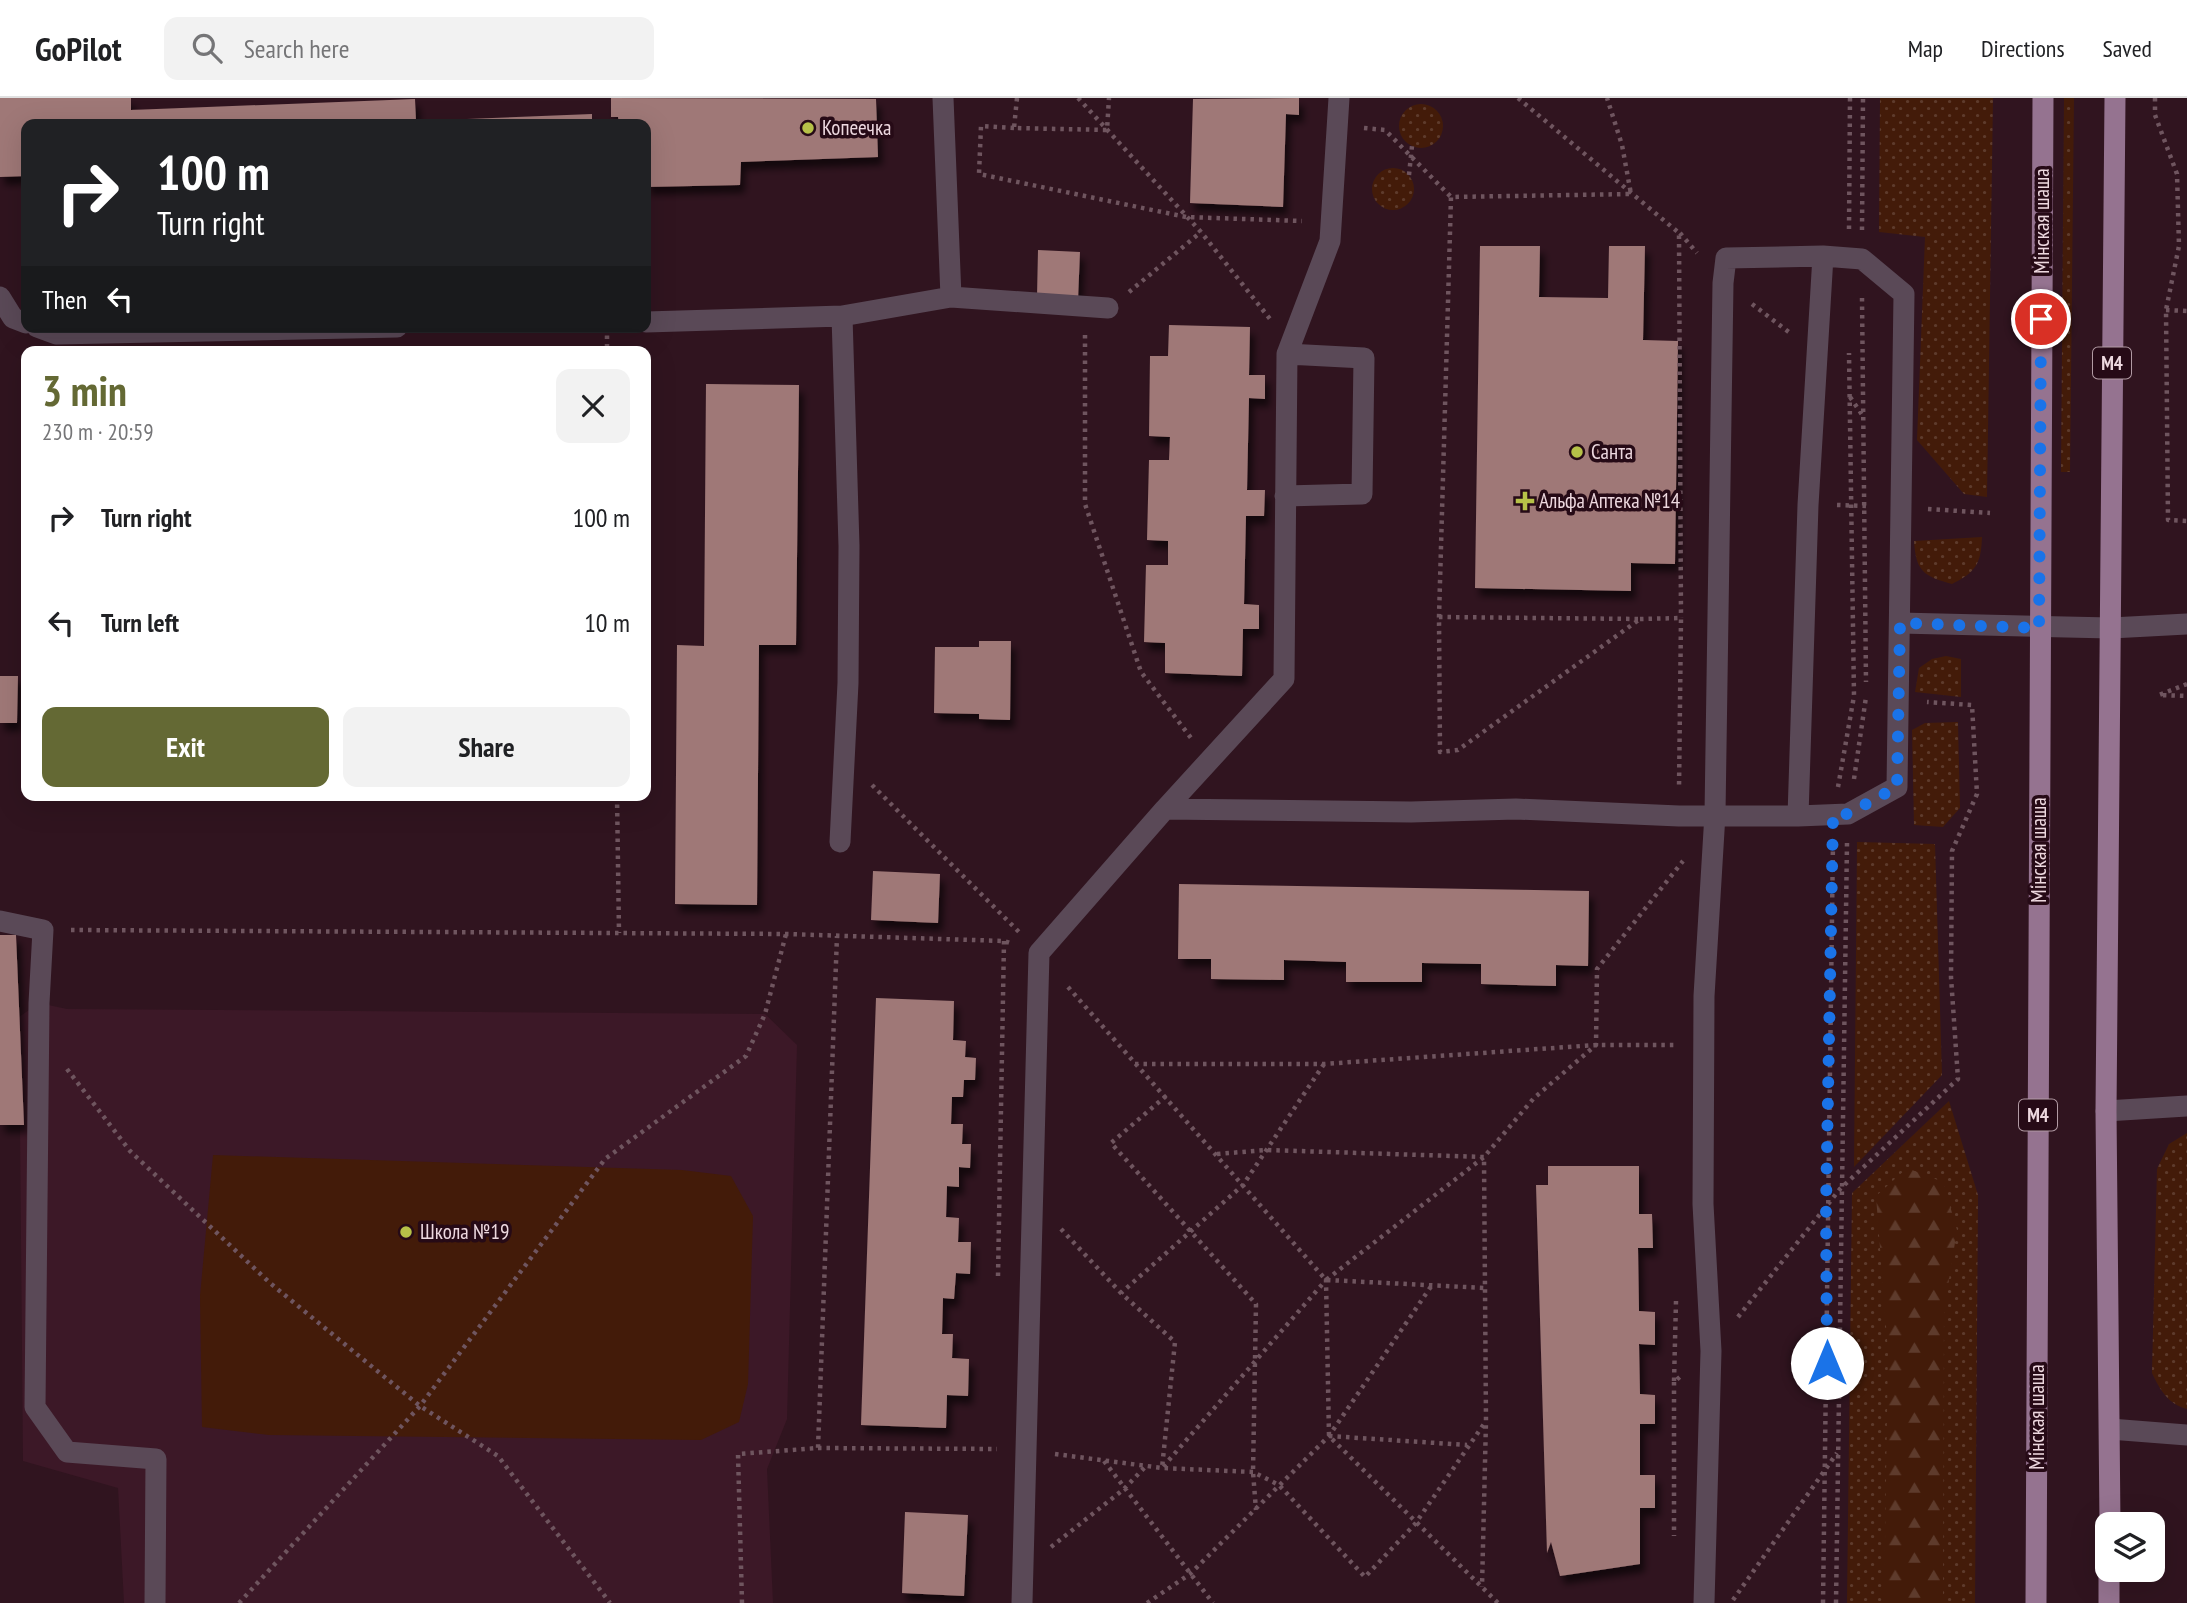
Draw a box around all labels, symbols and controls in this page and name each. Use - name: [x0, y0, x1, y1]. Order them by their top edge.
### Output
- search box: [164, 17, 654, 80]
- text: GoPilot: [35, 27, 122, 70]
- icon: search: [188, 29, 226, 67]
- text: Search here: [244, 32, 349, 65]
- text: Map: [1908, 33, 1943, 64]
- text: Directions: [1981, 33, 2065, 64]
- text: Saved: [2103, 33, 2152, 64]
- place label: Копеечка: [822, 114, 891, 141]
- marker: Копеечка: [800, 120, 816, 136]
- text: 100 m: [157, 140, 270, 204]
- icon: right: [42, 147, 133, 238]
- street label: Мінская шаша: [2028, 168, 2055, 274]
- text: Turn right: [157, 202, 265, 244]
- icon: left: [101, 280, 139, 318]
- text: Then: [42, 283, 87, 316]
- pin: [2011, 289, 2071, 349]
- icon: arrive: [2022, 300, 2060, 338]
- road number: М4: [2093, 347, 2131, 378]
- text: 3 min: [42, 363, 127, 418]
- button: close: [556, 369, 630, 443]
- text: 230 m · 20:59: [42, 417, 154, 446]
- place label: Санта: [1591, 438, 1633, 465]
- marker: Санта: [1569, 444, 1585, 460]
- place label: Альфа Аптека №14: [1539, 487, 1681, 514]
- marker: Альфа Аптека №14: [1517, 493, 1533, 509]
- icon: right: [42, 499, 80, 537]
- text: Turn right: [101, 501, 192, 534]
- text: 100 m: [572, 501, 630, 534]
- icon: left: [42, 604, 80, 642]
- text: Turn left: [101, 606, 179, 639]
- text: 10 m: [584, 606, 630, 639]
- button: Exit: [42, 707, 329, 787]
- button: Share: [343, 707, 630, 787]
- street label: Мінская шаша: [2025, 797, 2052, 903]
- road number: М4: [2019, 1099, 2057, 1130]
- place label: Школа №19: [420, 1218, 509, 1245]
- marker: Школа №19: [398, 1224, 414, 1240]
- position arrow: [1790, 1326, 1864, 1400]
- street label: Мінская шаша: [2023, 1364, 2050, 1470]
- map controls: [2095, 1512, 2165, 1582]
- button: layers: [2095, 1512, 2165, 1582]

